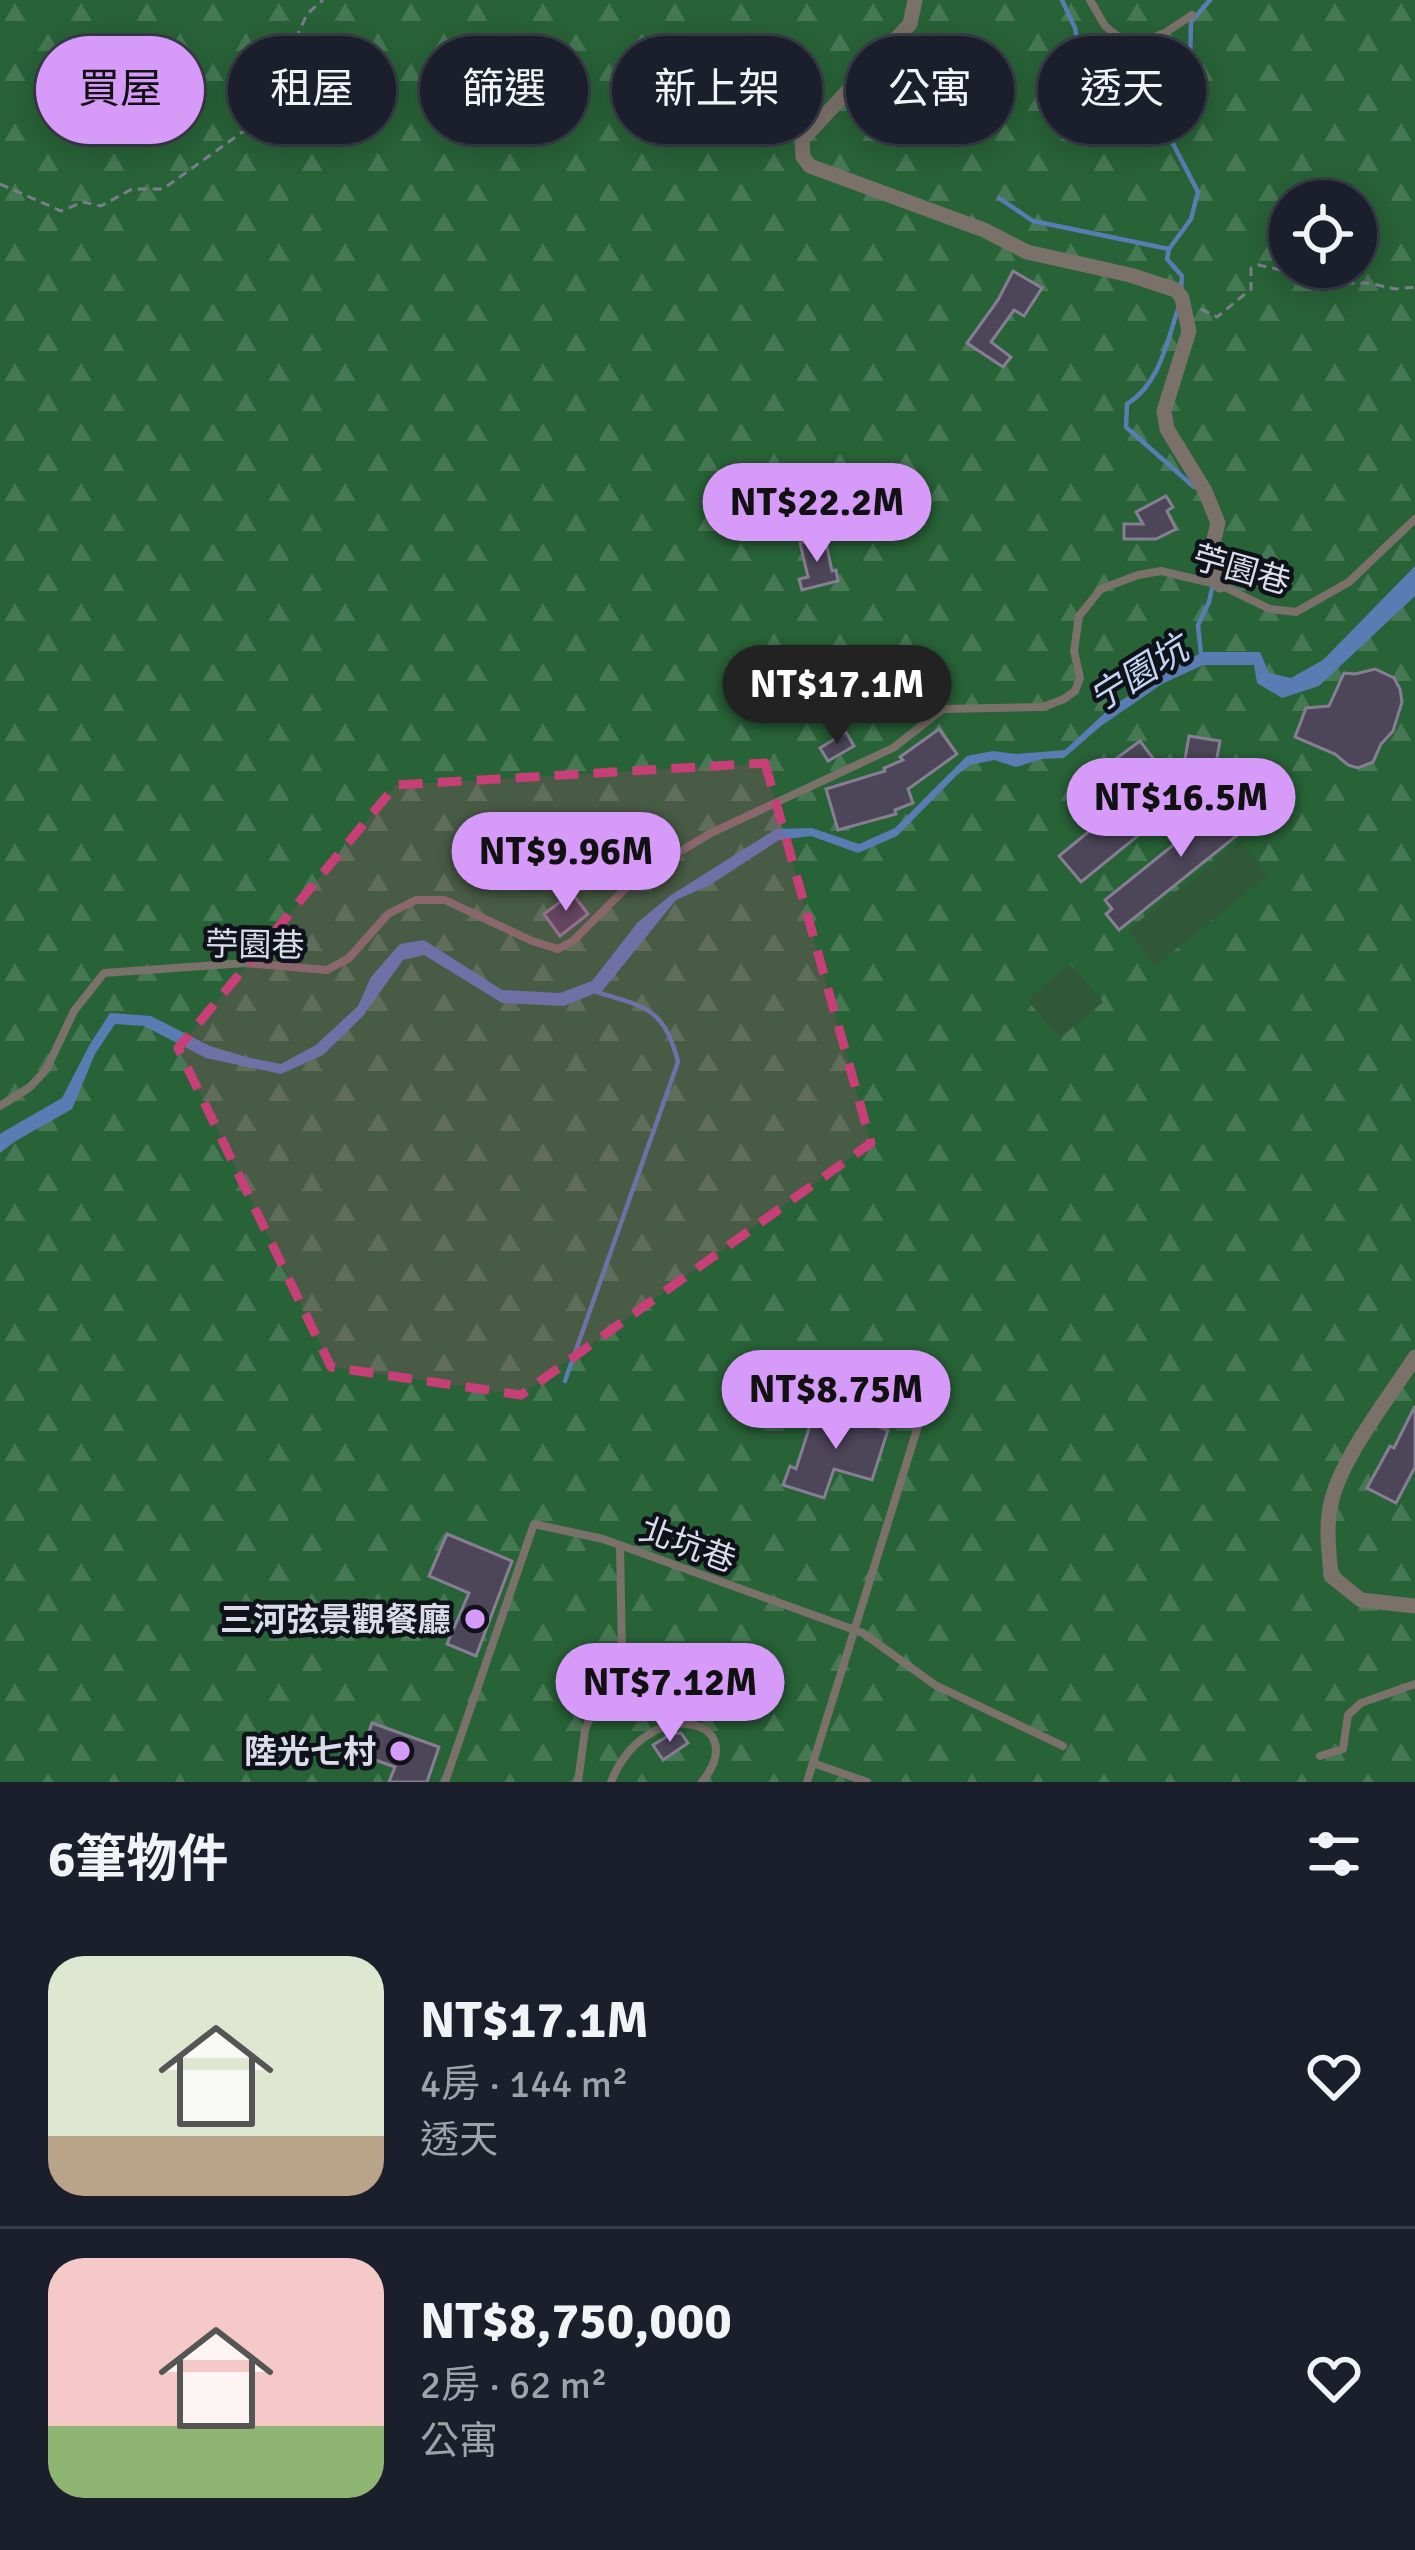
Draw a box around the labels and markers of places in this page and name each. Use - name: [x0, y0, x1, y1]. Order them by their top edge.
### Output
- pin: NT$22.2M: [693, 463, 941, 565]
- pin: NT$17.1M: [713, 645, 961, 747]
- pin: NT$16.5M: [1057, 758, 1305, 860]
- pin: NT$9.96M: [442, 812, 690, 914]
- pin: NT$8.75M: [712, 1350, 960, 1452]
- place label: 三河弦景觀餐廳: [220, 1600, 451, 1641]
- marker: 三河弦景觀餐廳: [462, 1606, 488, 1632]
- pin: NT$7.12M: [546, 1643, 794, 1745]
- place label: 陸光七村: [244, 1732, 376, 1773]
- marker: 陸光七村: [387, 1738, 413, 1764]

